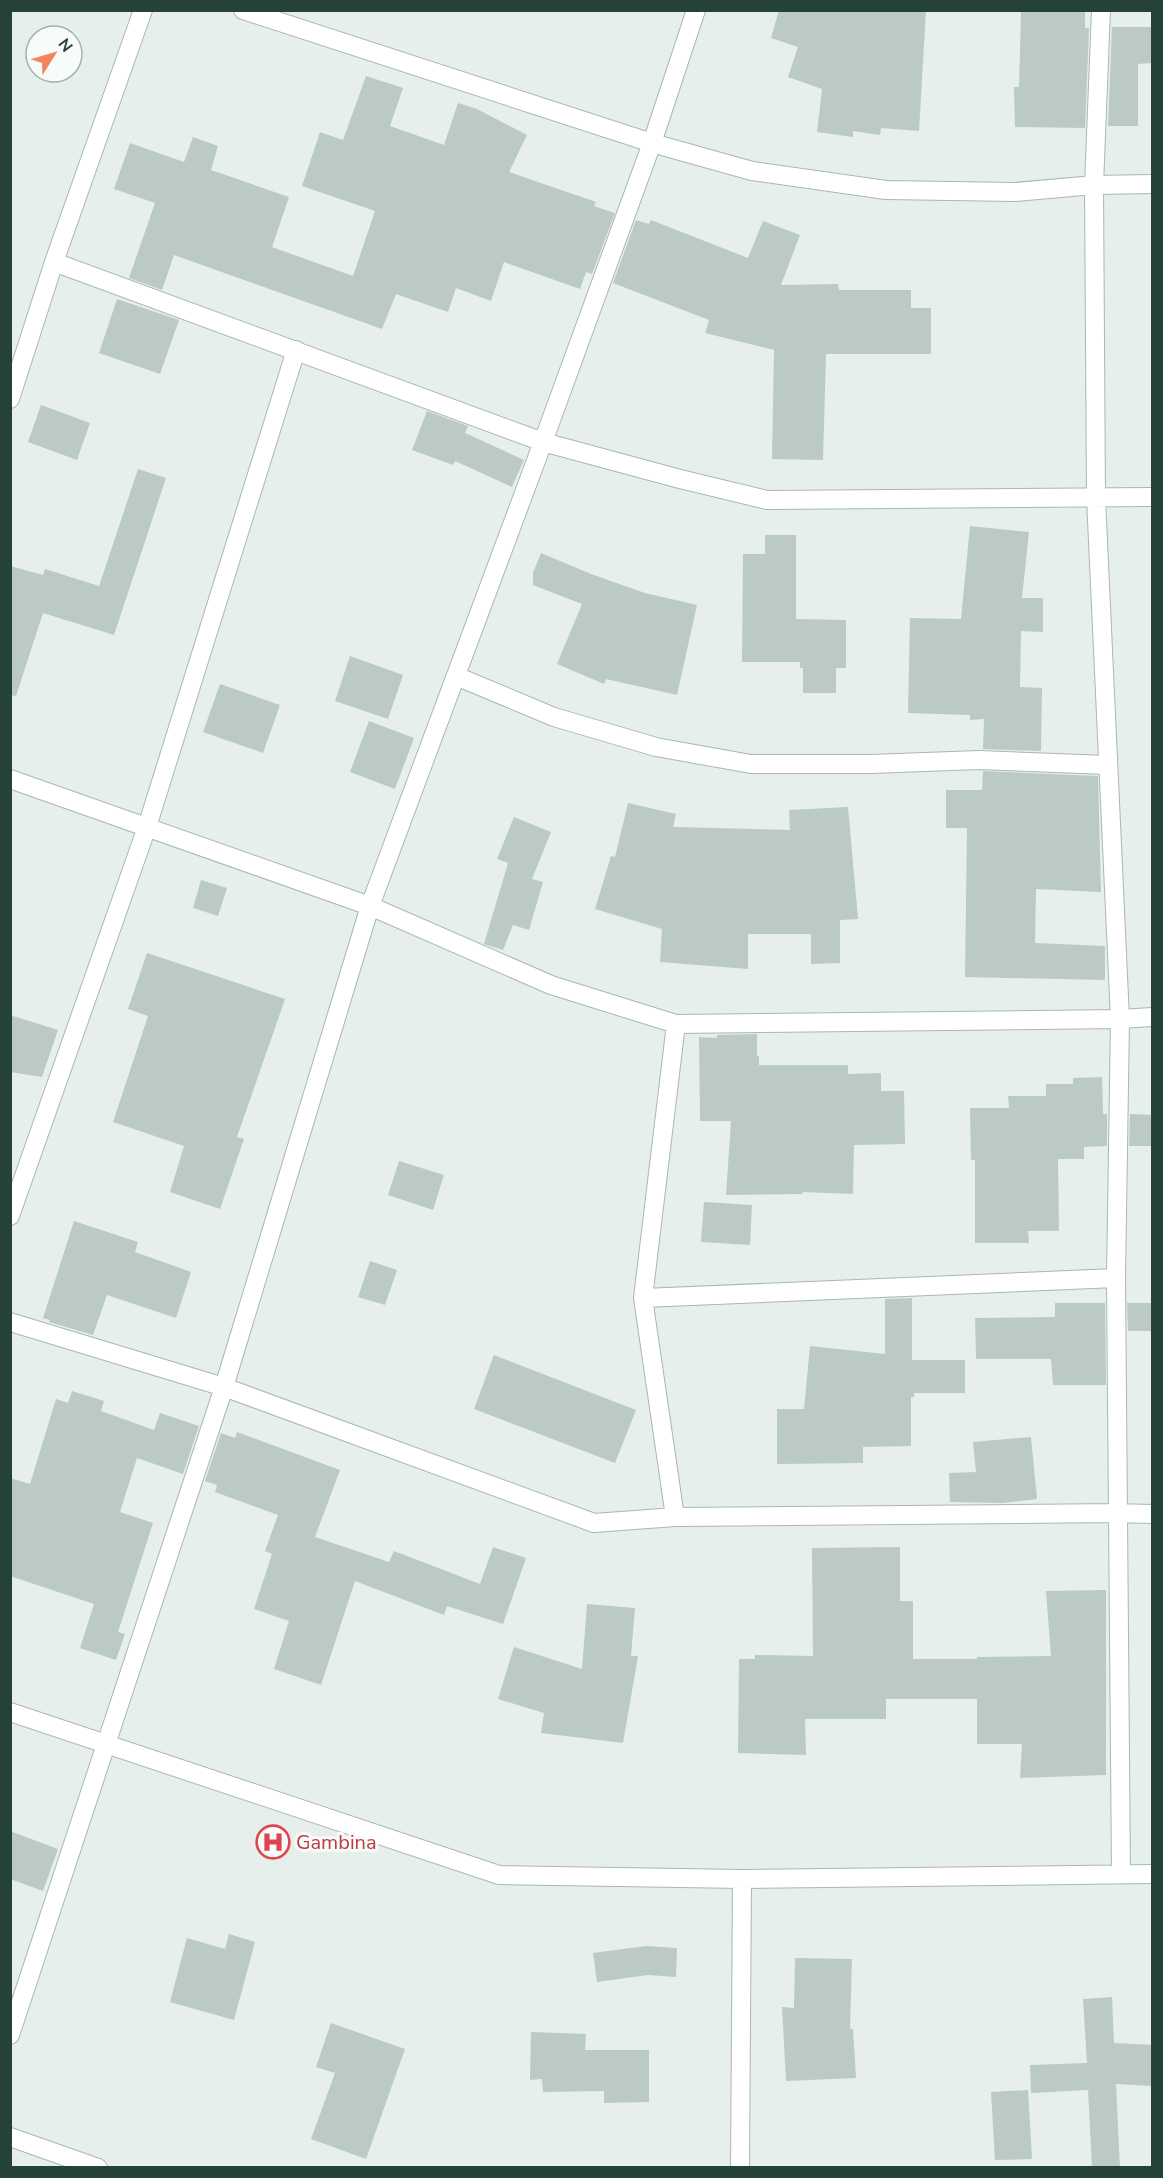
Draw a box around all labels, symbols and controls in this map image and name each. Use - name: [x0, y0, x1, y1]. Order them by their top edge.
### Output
- north arrow: [24, 24, 84, 84]
- text: N: [53, 34, 78, 57]
- hospital icon: Gambina: [255, 1824, 291, 1860]
- place label: Gambina: [296, 1829, 377, 1856]

